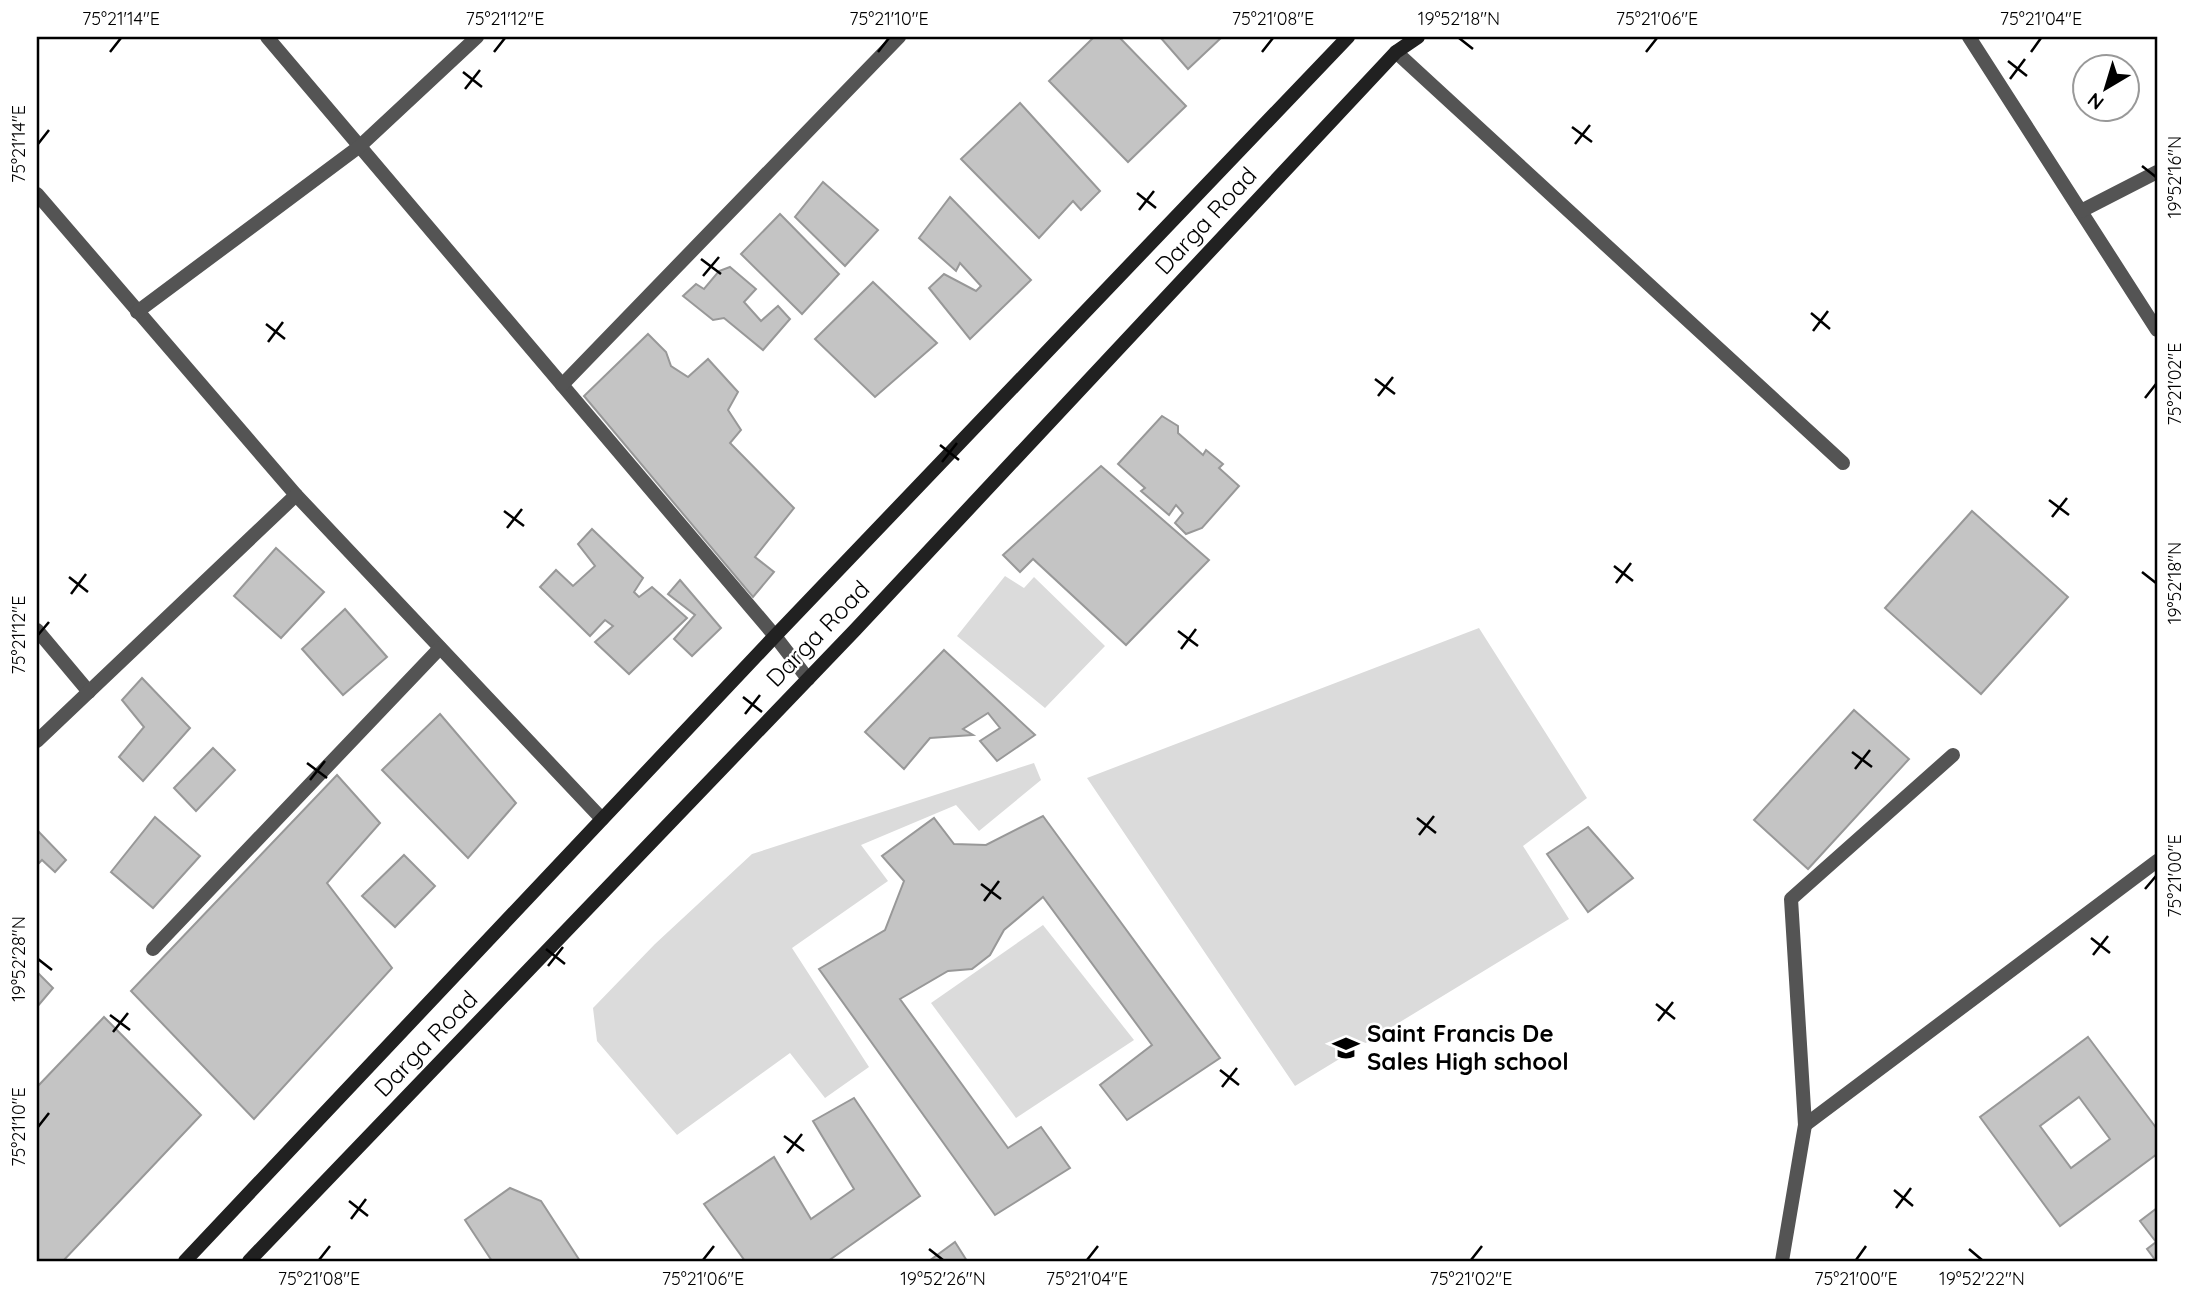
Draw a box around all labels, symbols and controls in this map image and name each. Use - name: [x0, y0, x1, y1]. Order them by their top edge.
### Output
- text: 75°21'14"E: [82, 7, 160, 30]
- text: 75°21'12"E: [466, 7, 544, 30]
- text: 75°21'10"E: [849, 7, 929, 30]
- text: 75°21'08"E: [1232, 7, 1314, 30]
- text: 19°52'18"N: [1418, 7, 1500, 30]
- text: 75°21'06"E: [1616, 7, 1698, 30]
- text: 75°21'04"E: [2000, 7, 2082, 30]
- north arrow: [2072, 52, 2142, 122]
- text: N: [2083, 88, 2108, 115]
- text: 75°21'14"E: [7, 105, 30, 183]
- text: 19°52'16"N: [2163, 136, 2186, 218]
- street label: Darga Road: [1148, 160, 1263, 280]
- text: 75°21'02"E: [2163, 343, 2186, 425]
- text: 19°52'18"N: [2163, 542, 2186, 624]
- street label: Darga Road: [759, 574, 875, 693]
- text: 75°21'12"E: [7, 596, 30, 674]
- text: 75°21'00"E: [2163, 834, 2186, 918]
- text: 19°52'28"N: [7, 916, 30, 1002]
- street label: Darga Road: [367, 984, 483, 1103]
- place label: Saint Francis De Sales High school: [1367, 1018, 1569, 1076]
- school or university icon: Saint Francis De Sales High school: [1331, 1033, 1361, 1063]
- text: 75°21'10"E: [7, 1087, 30, 1167]
- text: 75°21'08"E: [278, 1267, 360, 1290]
- text: 75°21'06"E: [662, 1267, 744, 1290]
- text: 19°52'26"N: [900, 1267, 986, 1290]
- text: 75°21'04"E: [1046, 1267, 1128, 1290]
- text: 75°21'02"E: [1430, 1267, 1512, 1290]
- text: 75°21'00"E: [1814, 1267, 1898, 1290]
- text: 19°52'22"N: [1939, 1267, 2025, 1290]

